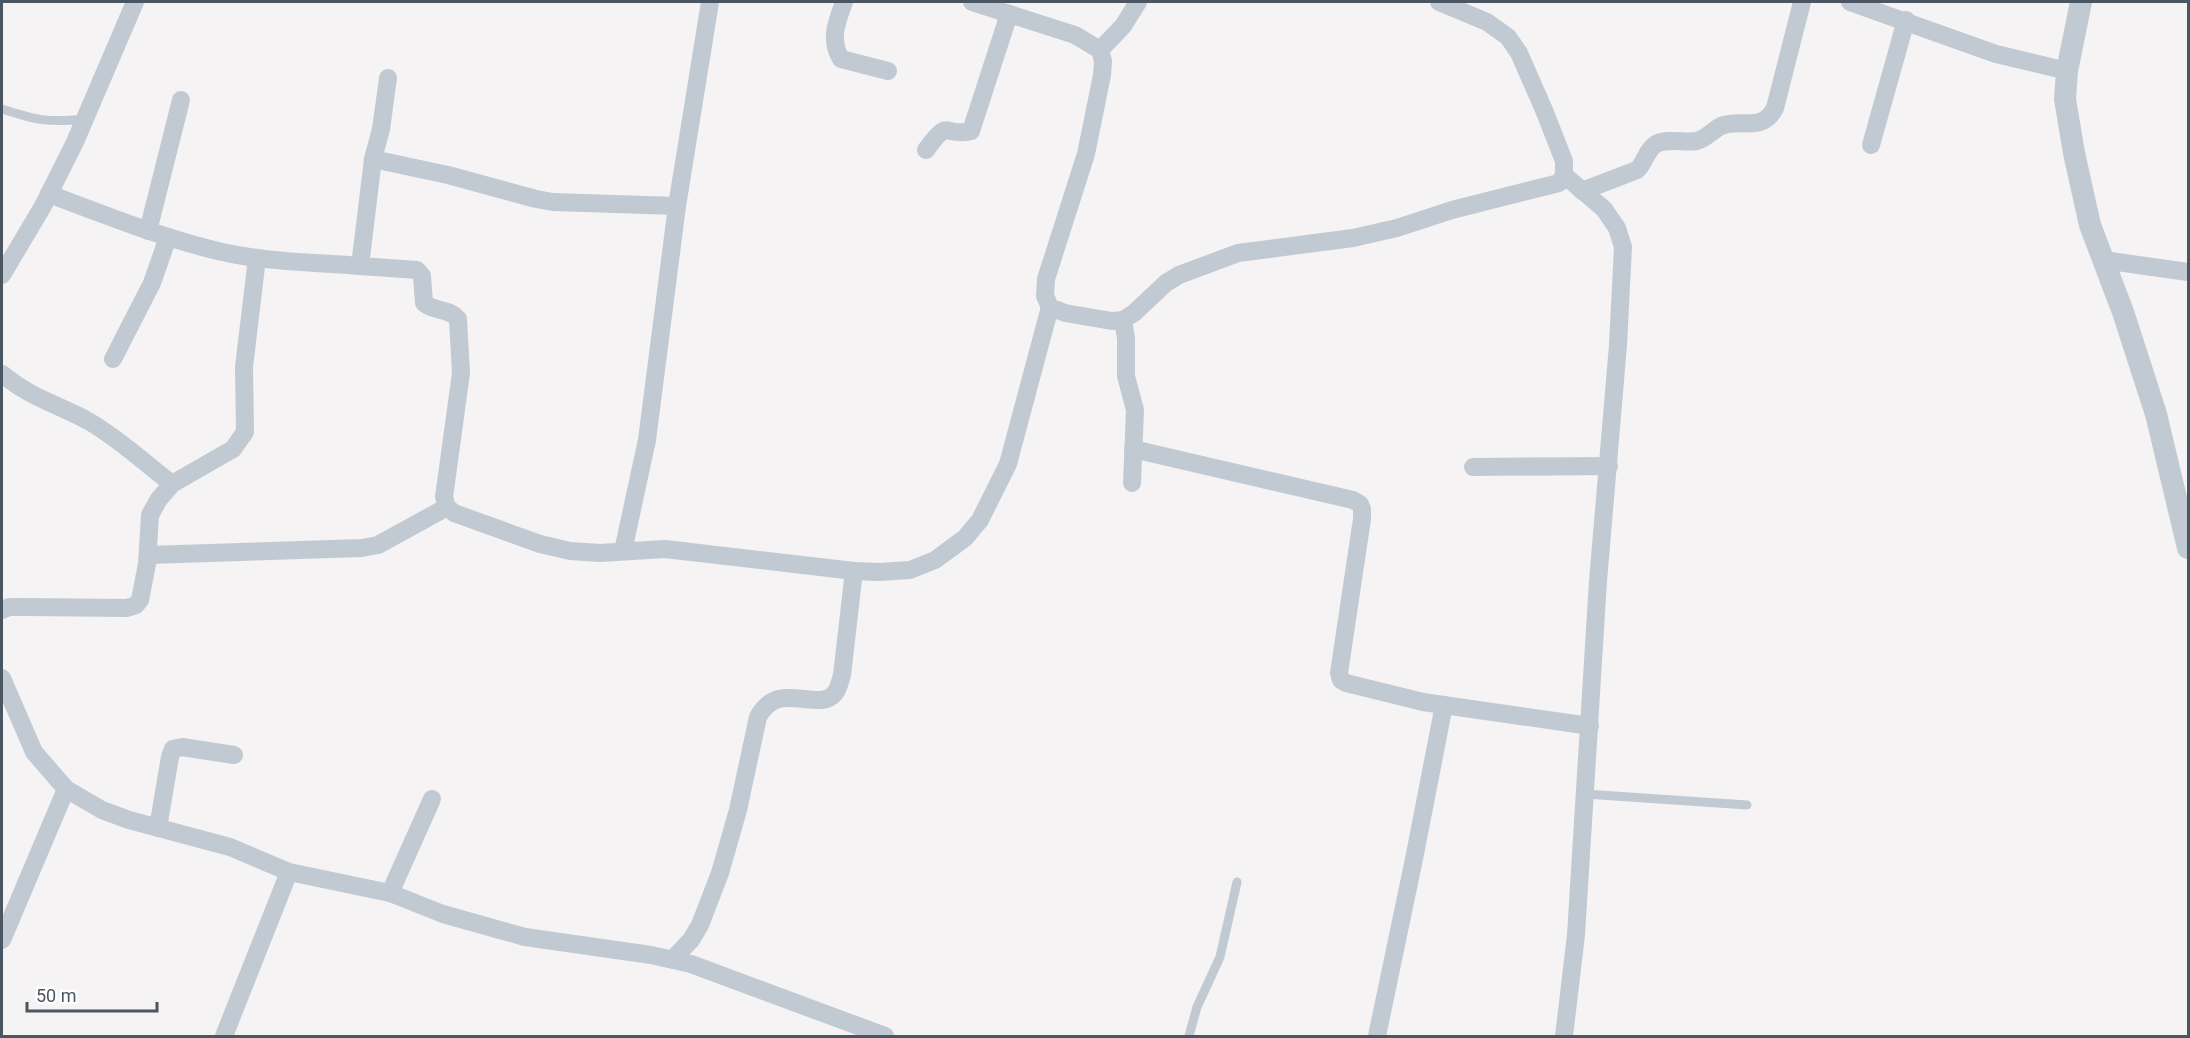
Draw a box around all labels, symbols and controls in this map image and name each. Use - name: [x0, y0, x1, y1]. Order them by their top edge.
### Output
- scale bar: [27, 975, 158, 1013]
- text: 50 m: [36, 985, 76, 1006]

